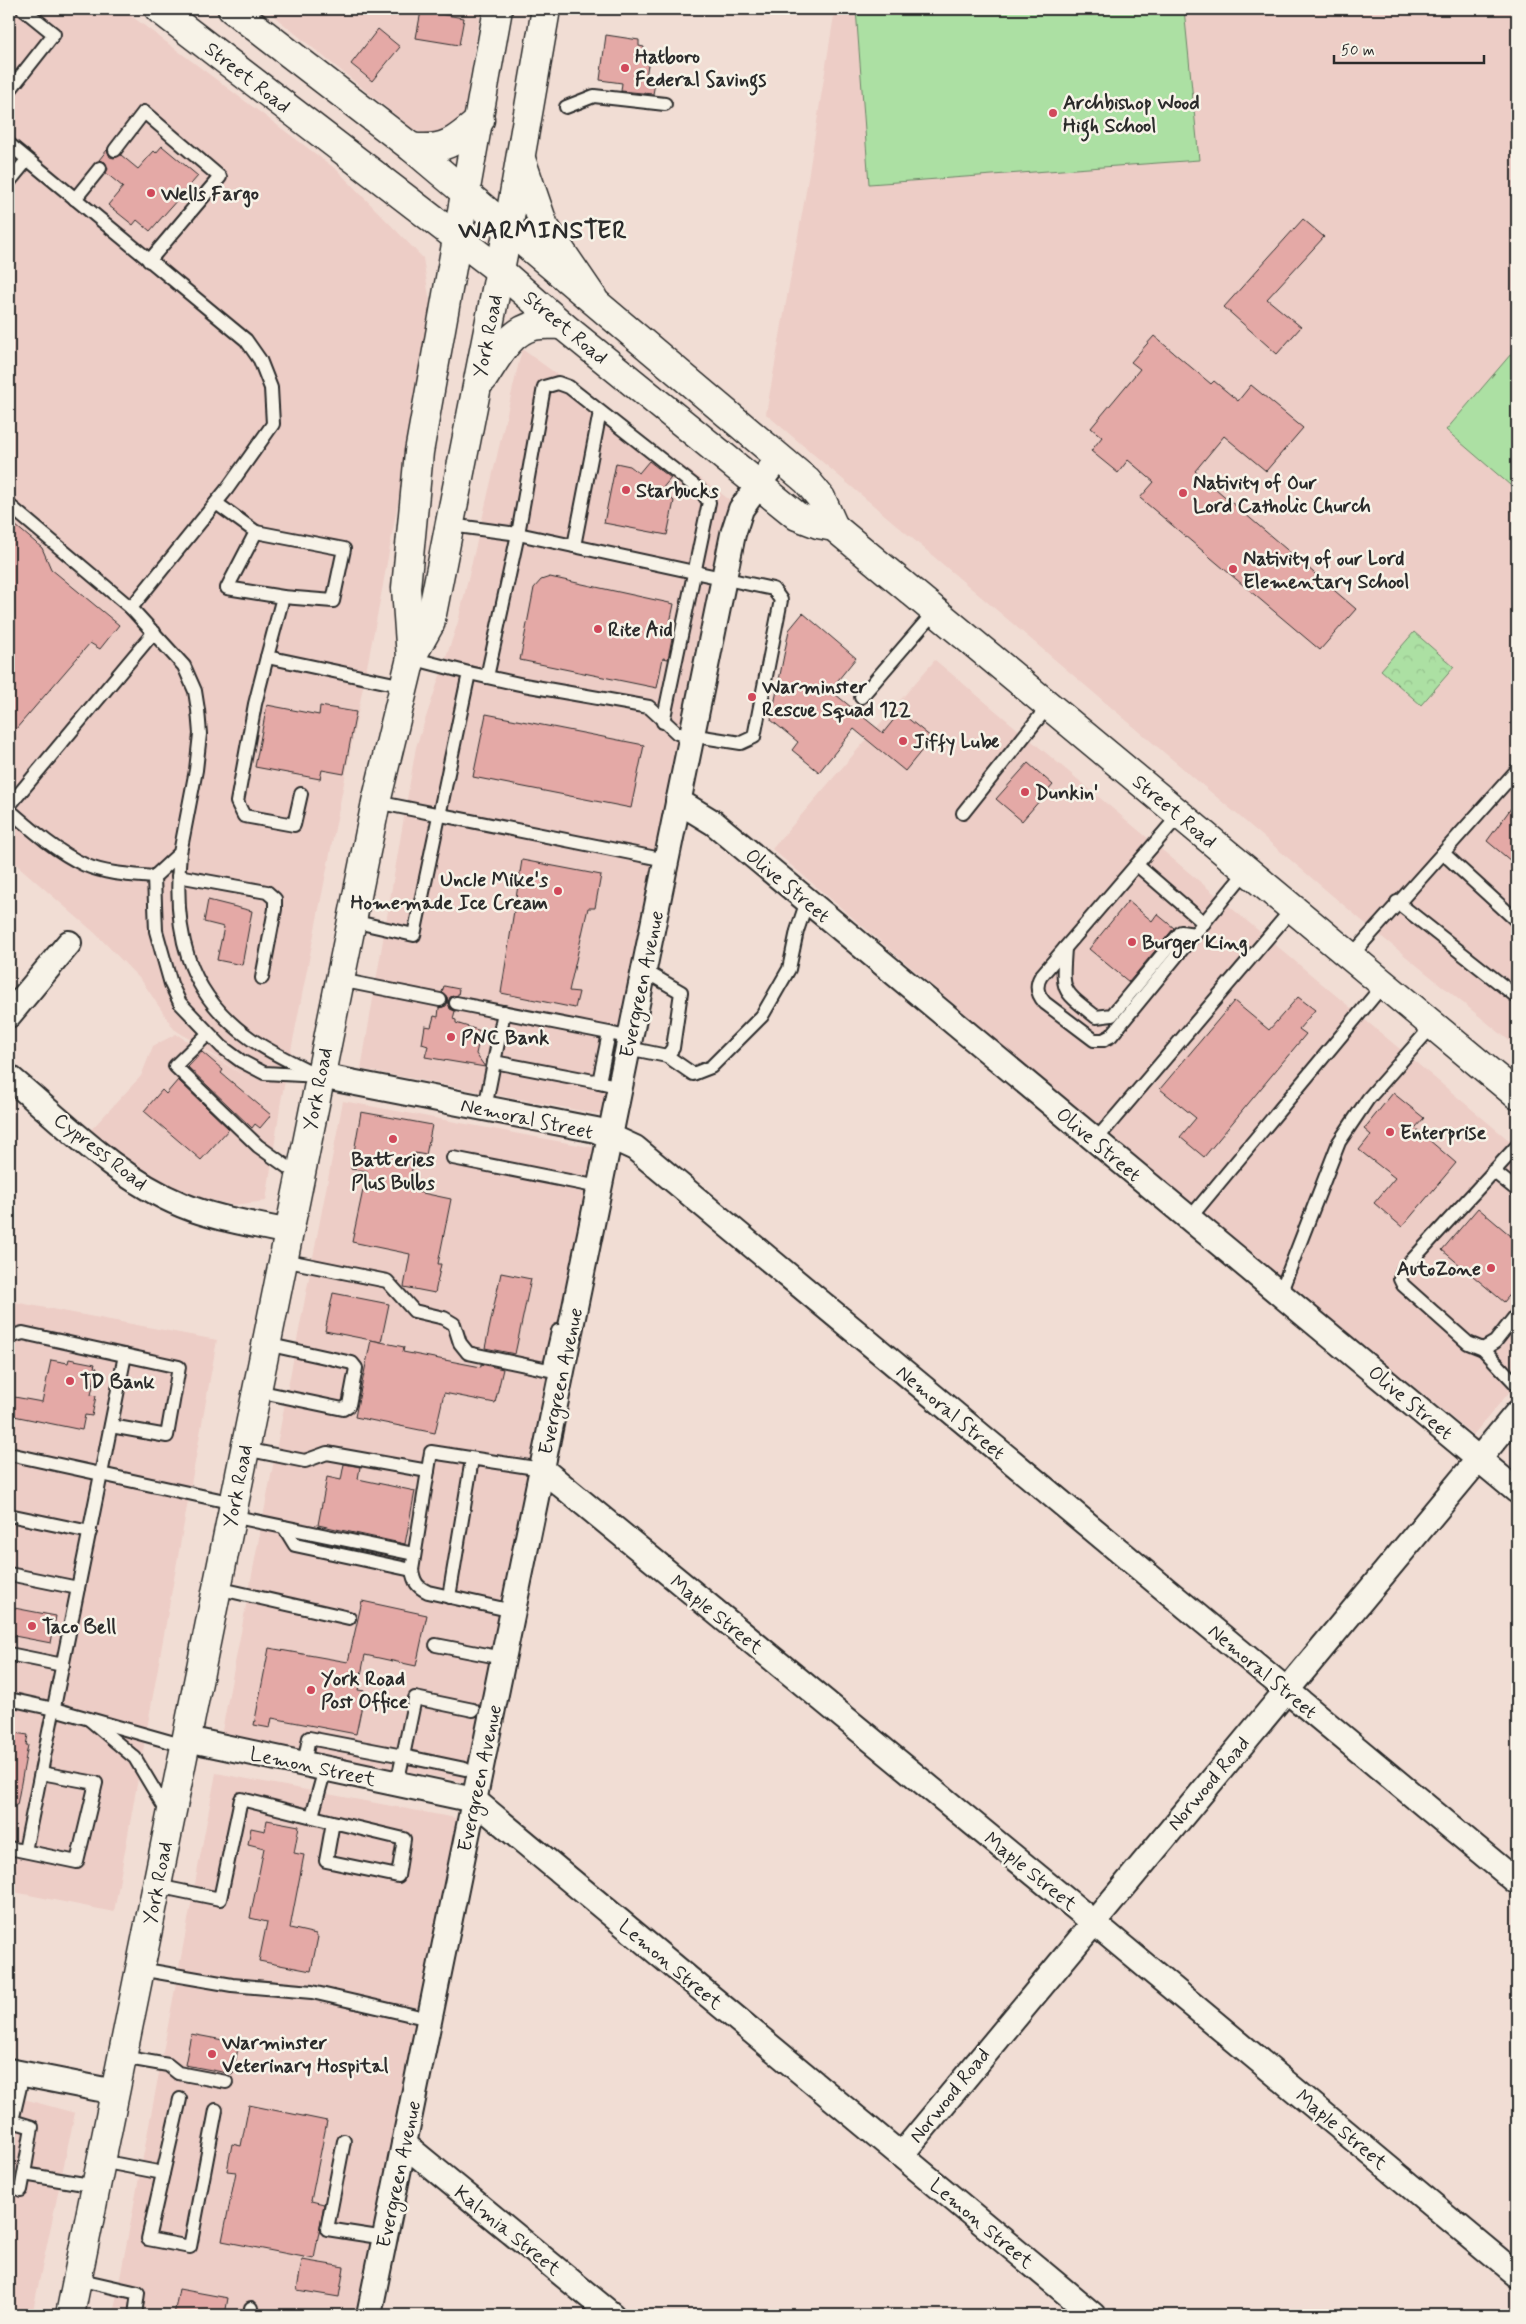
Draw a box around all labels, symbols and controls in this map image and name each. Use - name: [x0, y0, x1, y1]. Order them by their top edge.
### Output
- scale bar: [1334, 32, 1484, 64]
- street label: Street Road: [198, 36, 296, 120]
- text: 50 m: [1341, 41, 1375, 61]
- place label: Hatboro Federal Savings: [635, 44, 766, 96]
- marker: Hatboro Federal Savings: [619, 62, 631, 74]
- place label: Archbishop Wood High School: [1063, 90, 1200, 142]
- marker: Archbishop Wood High School: [1047, 107, 1059, 119]
- place label: Wells Fargo: [160, 181, 259, 208]
- marker: Wells Fargo: [145, 187, 157, 199]
- district label: WARMINSTER: [457, 215, 628, 248]
- street label: Street Road: [517, 285, 613, 371]
- street label: York Road: [467, 292, 510, 380]
- place label: Nativity of Our Lord Catholic Church: [1193, 470, 1371, 520]
- place label: Starbucks: [636, 478, 719, 505]
- marker: Starbucks: [620, 484, 632, 496]
- marker: Nativity of Our Lord Catholic Church: [1177, 487, 1189, 499]
- place label: Nativity of our Lord Elementary School: [1243, 546, 1409, 596]
- marker: Nativity of our Lord Elementary School: [1227, 563, 1239, 575]
- place label: Rite Aid: [608, 617, 673, 644]
- marker: Rite Aid: [592, 623, 604, 635]
- place label: Warminster Rescue Squad 122: [761, 674, 911, 724]
- marker: Warminster Rescue Squad 122: [746, 691, 758, 703]
- place label: Jiffy Lube: [913, 729, 1000, 756]
- marker: Jiffy Lube: [897, 735, 909, 747]
- street label: Street Road: [1126, 769, 1222, 855]
- place label: Dunkin': [1035, 780, 1098, 807]
- marker: Dunkin': [1019, 786, 1031, 798]
- street label: Olive Street: [739, 843, 835, 930]
- place label: Uncle Mike's Homemade Ice Cream: [350, 867, 548, 917]
- marker: Uncle Mike's Homemade Ice Cream: [552, 885, 564, 897]
- street label: Evergreen Avenue: [614, 908, 672, 1060]
- place label: Burger King: [1142, 930, 1248, 959]
- marker: Burger King: [1126, 936, 1138, 948]
- place label: PNC Bank: [461, 1025, 549, 1052]
- marker: PNC Bank: [445, 1031, 457, 1043]
- street label: York Road: [297, 1045, 340, 1133]
- street label: Nemoral Street: [458, 1092, 595, 1147]
- street label: Olive Street: [1050, 1102, 1146, 1189]
- street label: Cypress Road: [48, 1107, 153, 1197]
- place label: Enterprise: [1400, 1120, 1486, 1147]
- marker: Enterprise: [1384, 1126, 1396, 1138]
- marker: Batteries Plus Bulbs: [387, 1133, 399, 1145]
- place label: Batteries Plus Bulbs: [351, 1147, 435, 1197]
- place label: AutoZone: [1397, 1256, 1481, 1283]
- marker: AutoZone: [1485, 1262, 1497, 1274]
- street label: Evergreen Avenue: [533, 1305, 591, 1457]
- street label: Nemoral Street: [890, 1359, 1010, 1467]
- street label: Olive Street: [1362, 1360, 1458, 1447]
- place label: TD Bank: [80, 1369, 156, 1396]
- marker: TD Bank: [64, 1375, 76, 1387]
- street label: York Road: [217, 1442, 260, 1530]
- street label: Maple Street: [664, 1569, 768, 1661]
- place label: Taco Bell: [42, 1614, 116, 1641]
- street label: Nemoral Street: [1202, 1618, 1322, 1726]
- marker: Taco Bell: [26, 1620, 38, 1632]
- place label: York Road Post Office: [321, 1666, 408, 1716]
- marker: York Road Post Office: [305, 1684, 317, 1696]
- street label: Evergreen Avenue: [452, 1702, 510, 1854]
- street label: Norwood Road: [1162, 1731, 1257, 1837]
- street label: Lemon Street: [247, 1741, 378, 1794]
- street label: Maple Street: [978, 1826, 1082, 1918]
- street label: York Road: [137, 1839, 180, 1927]
- street label: Lemon Street: [612, 1914, 728, 2017]
- place label: Warminster Veterinary Hospital: [221, 2030, 388, 2080]
- street label: Norwood Road: [903, 2043, 997, 2149]
- marker: Warminster Veterinary Hospital: [206, 2048, 218, 2060]
- street label: Maple Street: [1289, 2084, 1393, 2177]
- street label: Evergreen Avenue: [371, 2098, 429, 2250]
- street label: Lemon Street: [923, 2173, 1039, 2276]
- street label: Kalmia Street: [448, 2180, 566, 2283]

